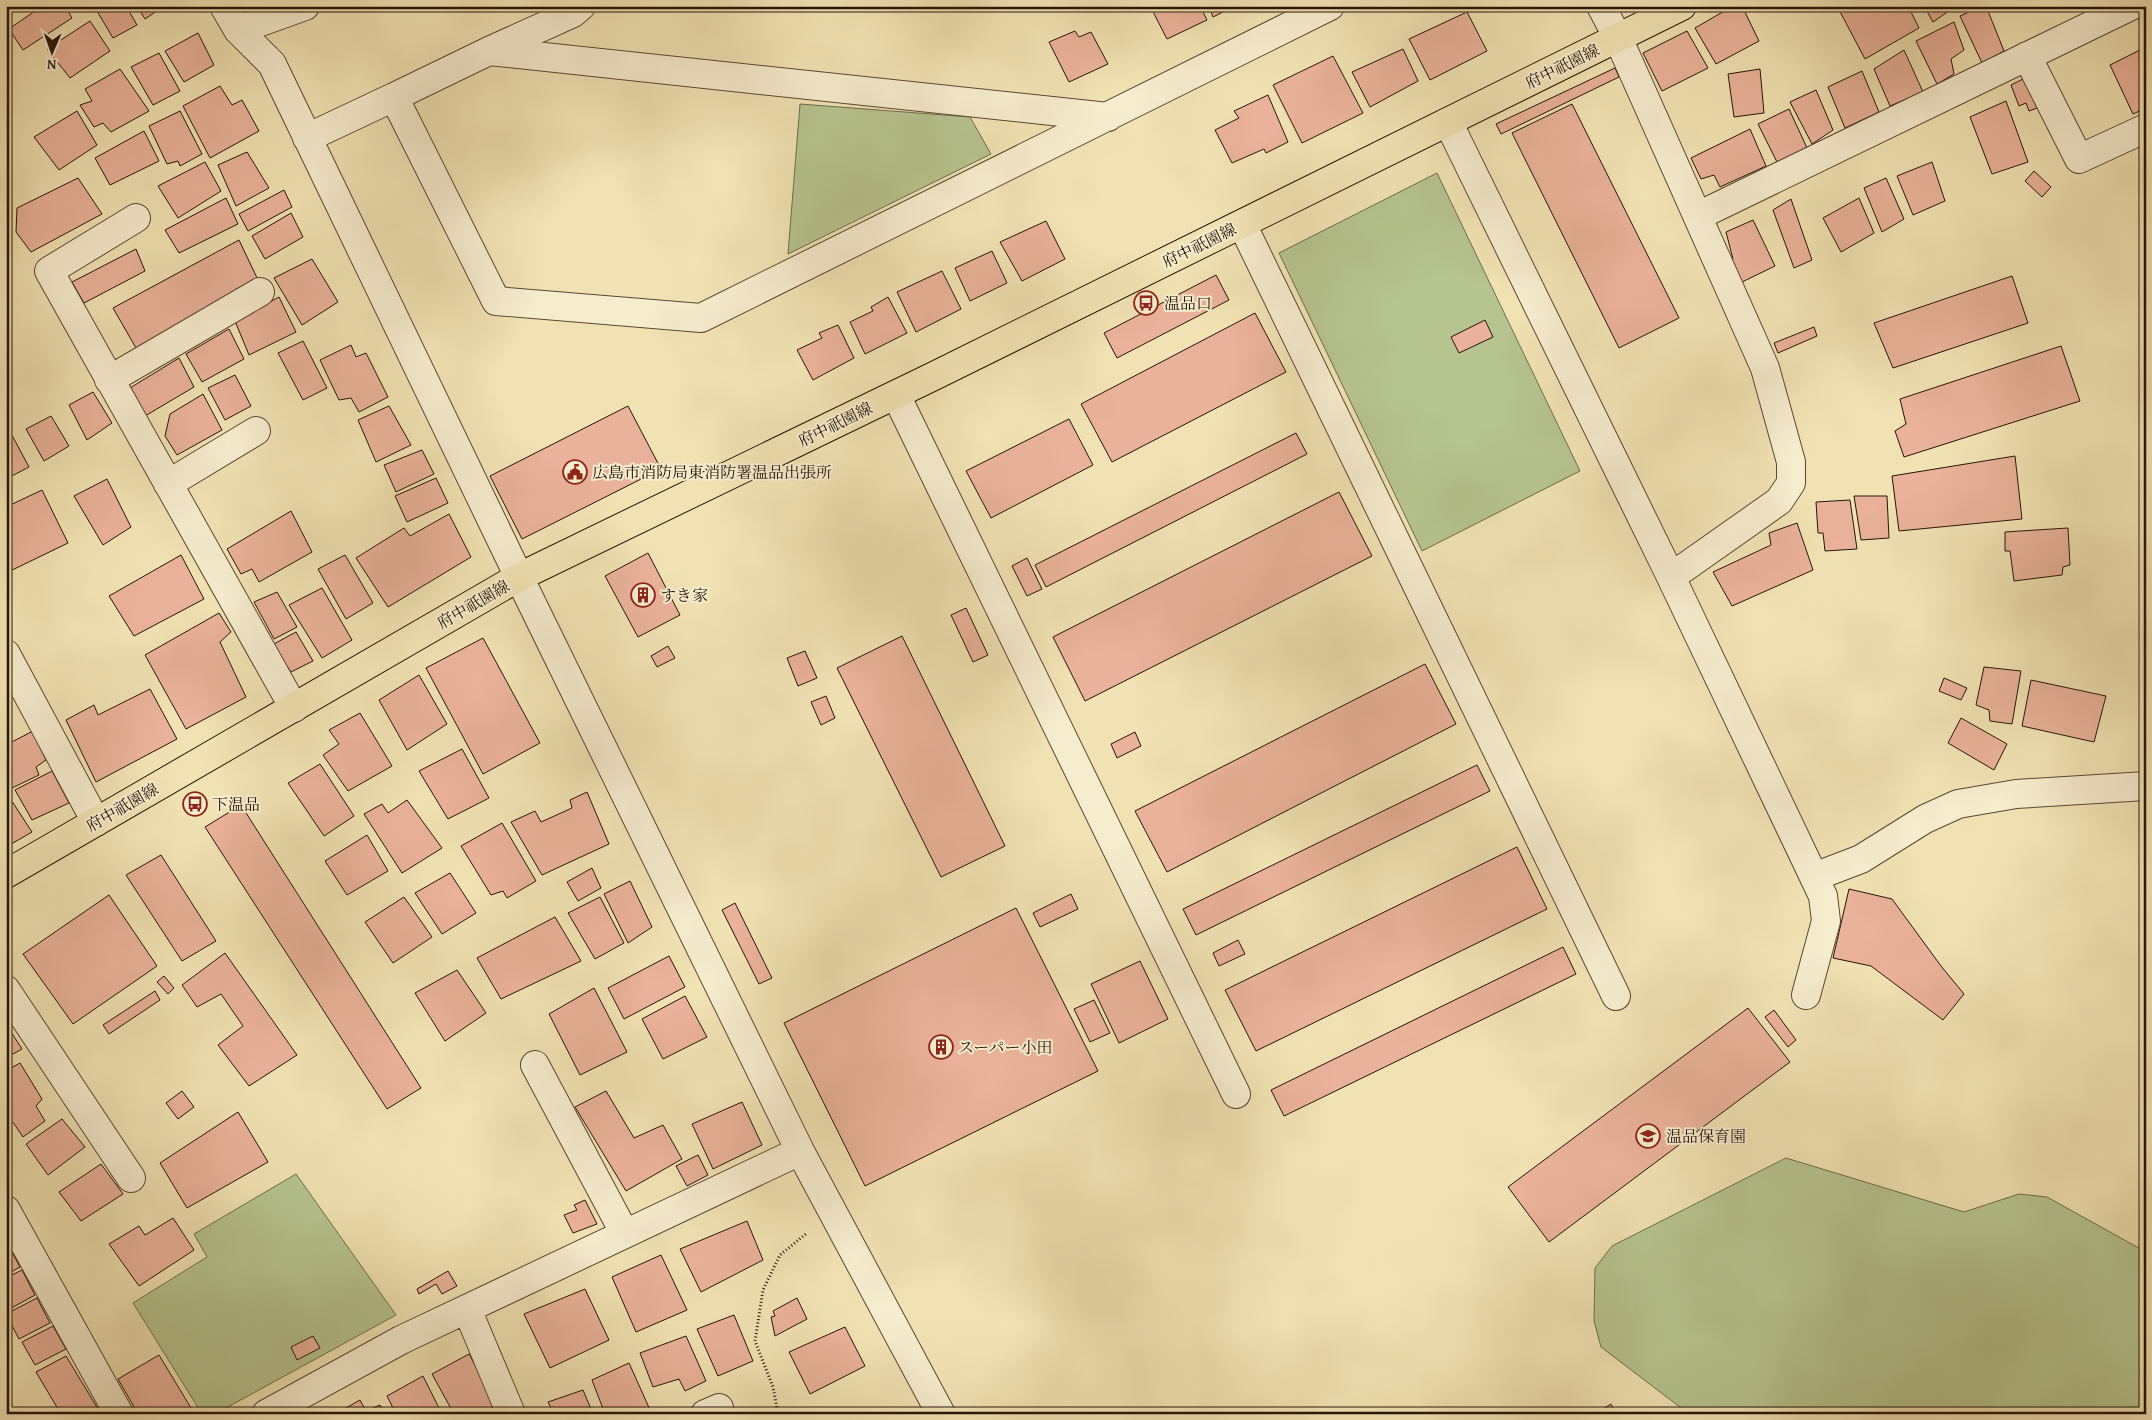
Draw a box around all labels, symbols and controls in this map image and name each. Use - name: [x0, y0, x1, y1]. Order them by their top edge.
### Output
- north arrow: [28, 28, 78, 78]
- street label: 府中祇園線: [1521, 38, 1603, 94]
- text: N: [46, 55, 57, 75]
- street label: 府中祇園線: [1158, 217, 1240, 273]
- bus stop icon: 温品口: [1133, 290, 1159, 316]
- place label: 温品口: [1164, 291, 1212, 315]
- street label: 府中祇園線: [794, 396, 876, 452]
- public building icon: 広島市消防局東消防署温品出張所: [562, 459, 588, 485]
- place label: 広島市消防局東消防署温品出張所: [592, 460, 832, 484]
- street label: 府中祇園線: [432, 574, 514, 634]
- building icon: すき家: [630, 582, 656, 608]
- place label: すき家: [660, 583, 708, 607]
- street label: 府中祇園線: [81, 777, 163, 837]
- bus stop icon: 下温品: [182, 791, 208, 817]
- place label: 下温品: [212, 792, 260, 816]
- building icon: スーパー小田: [928, 1034, 954, 1060]
- place label: スーパー小田: [958, 1035, 1052, 1059]
- school or university icon: 温品保育園: [1635, 1123, 1661, 1149]
- place label: 温品保育園: [1666, 1124, 1746, 1148]

